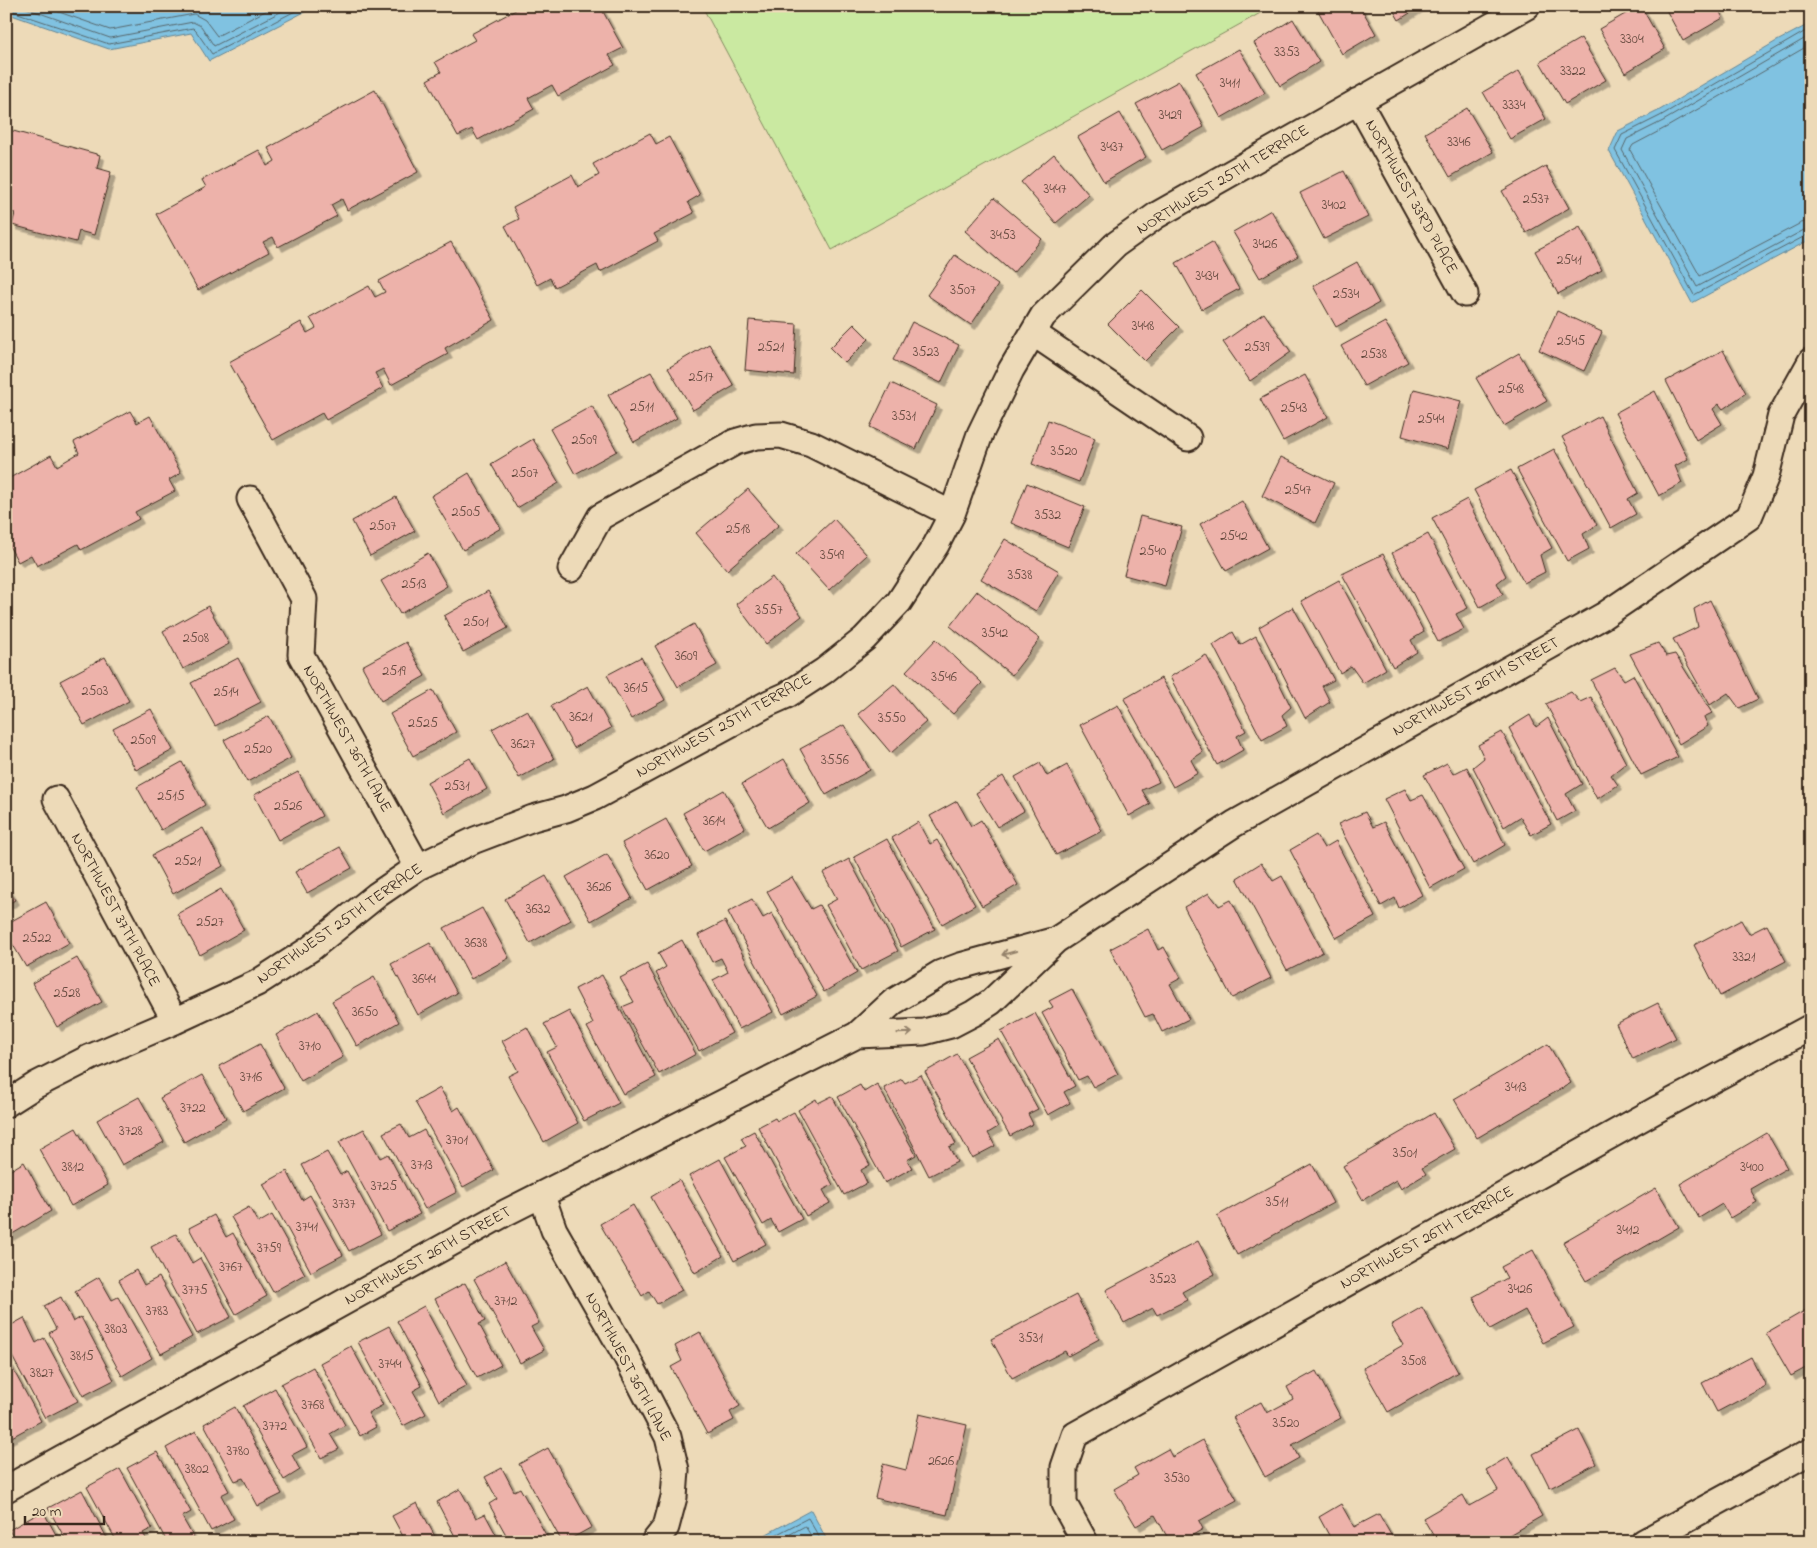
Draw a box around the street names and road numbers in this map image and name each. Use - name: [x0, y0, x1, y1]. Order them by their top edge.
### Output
- street label: NORTHWEST 33RD PLACE: [1358, 115, 1464, 279]
- street label: NORTHWEST 25TH TERRACE: [1132, 119, 1314, 241]
- street label: NORTHWEST 26TH STREET: [1388, 631, 1564, 743]
- street label: NORTHWEST 36TH LANE: [296, 661, 398, 817]
- street label: NORTHWEST 25TH TERRACE: [632, 668, 816, 784]
- street label: NORTHWEST 37TH PLACE: [64, 829, 166, 991]
- street label: NORTHWEST 25TH TERRACE: [252, 857, 428, 991]
- street label: NORTHWEST 26TH TERRACE: [1336, 1180, 1518, 1296]
- street label: NORTHWEST 26TH STREET: [340, 1200, 516, 1312]
- street label: NORTHWEST 36TH LANE: [579, 1288, 677, 1446]

